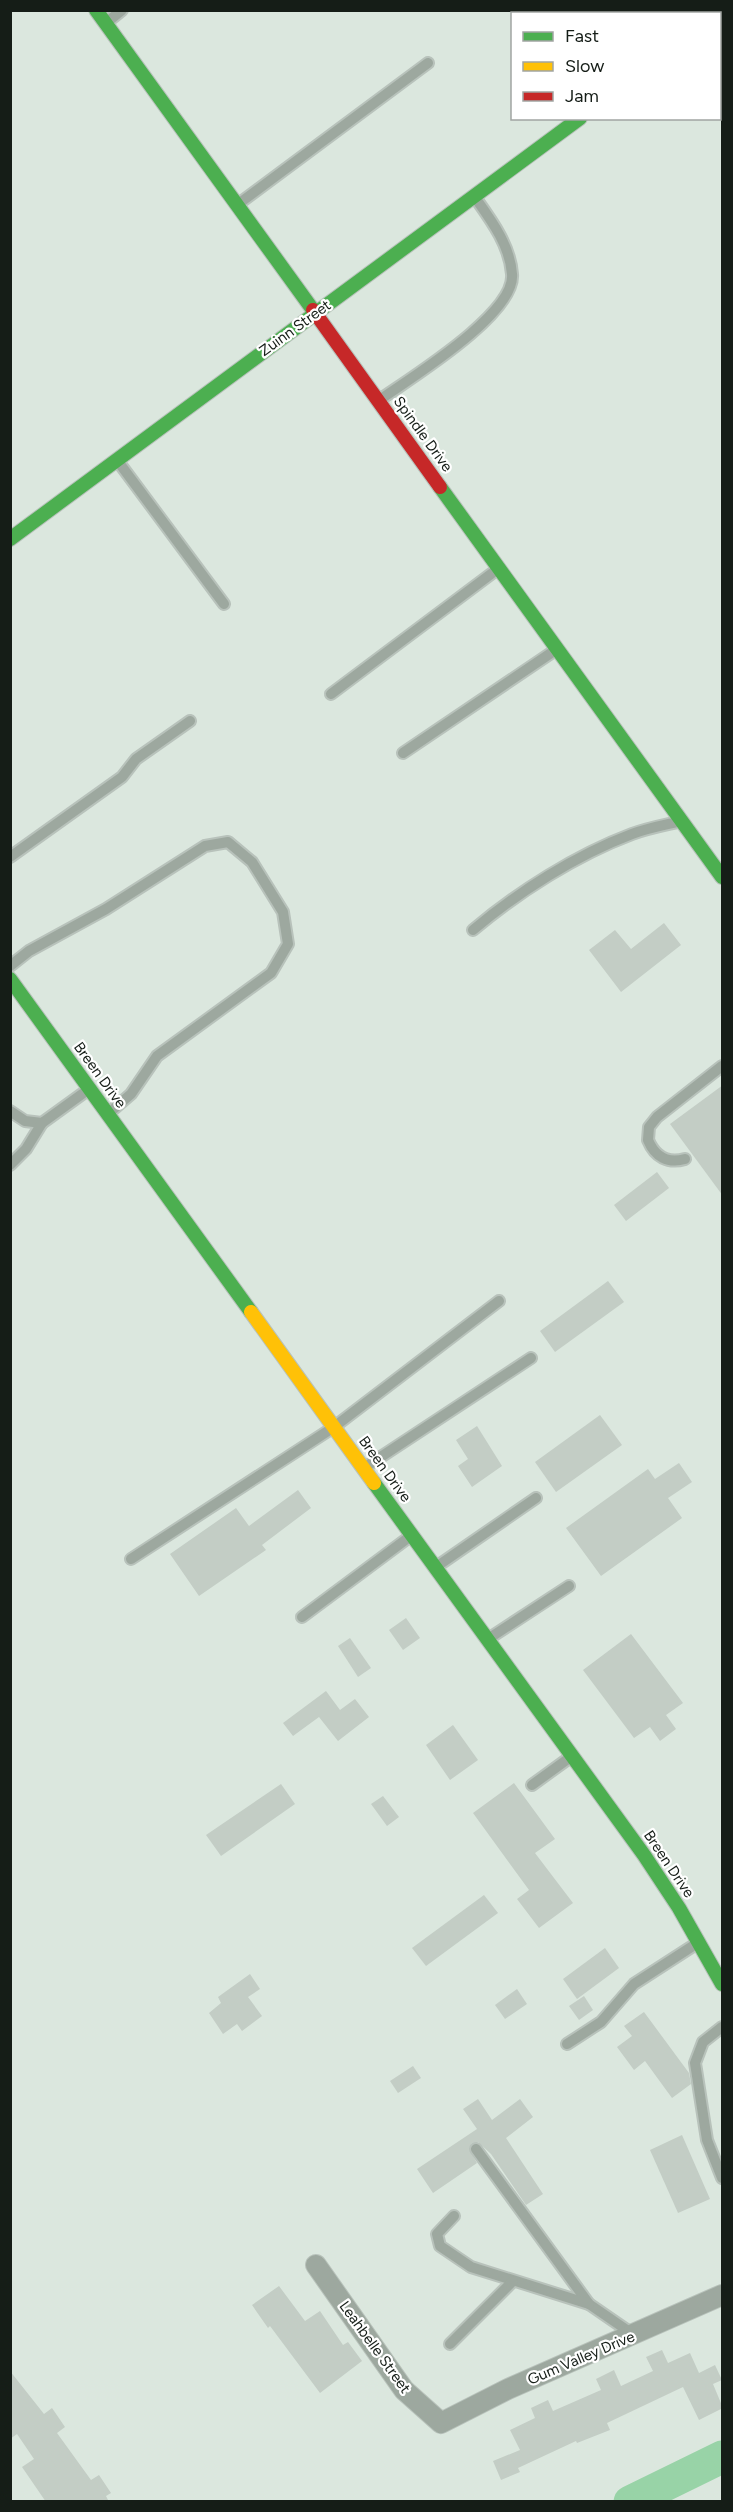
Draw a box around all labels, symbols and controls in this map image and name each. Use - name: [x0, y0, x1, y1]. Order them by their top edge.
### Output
- legend: [511, 12, 721, 120]
- text: Fast: [565, 25, 599, 47]
- text: Slow: [565, 55, 604, 77]
- text: Jam: [565, 85, 599, 107]
- street label: Zuinn Street: [256, 296, 334, 360]
- street label: Spindle Drive: [390, 393, 456, 475]
- street label: Breen Drive: [70, 1038, 130, 1112]
- street label: Breen Drive: [355, 1432, 415, 1506]
- street label: Breen Drive: [640, 1827, 698, 1901]
- street label: Leahbelle Street: [336, 2297, 415, 2397]
- street label: Gum Valley Drive: [525, 2327, 637, 2389]

